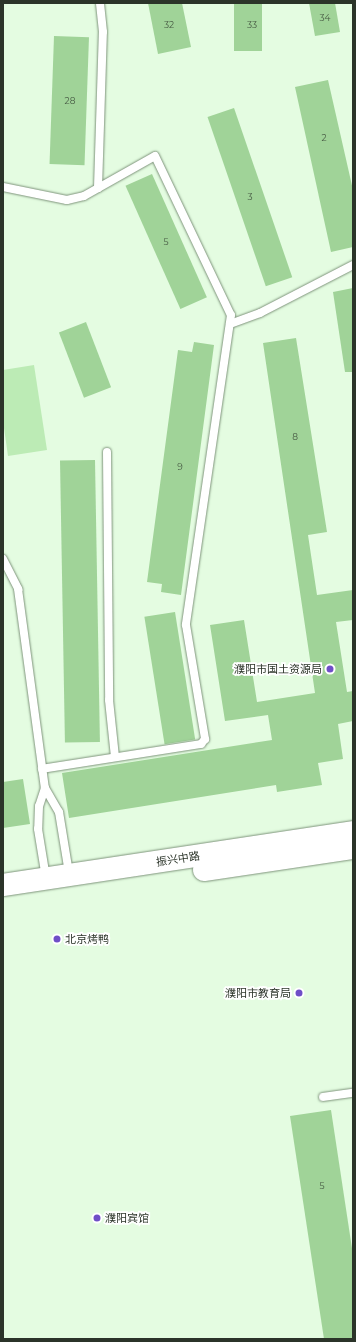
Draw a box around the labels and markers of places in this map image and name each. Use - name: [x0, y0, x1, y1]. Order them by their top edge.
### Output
- place label: 濮阳市国土资源局: [234, 662, 322, 676]
- marker: 濮阳市国土资源局: [325, 664, 335, 674]
- place label: 北京烤鸭: [65, 932, 109, 946]
- marker: 北京烤鸭: [52, 934, 62, 944]
- place label: 濮阳市教育局: [225, 986, 291, 1000]
- marker: 濮阳市教育局: [294, 988, 304, 998]
- place label: 濮阳宾馆: [105, 1211, 149, 1225]
- marker: 濮阳宾馆: [92, 1213, 102, 1223]

